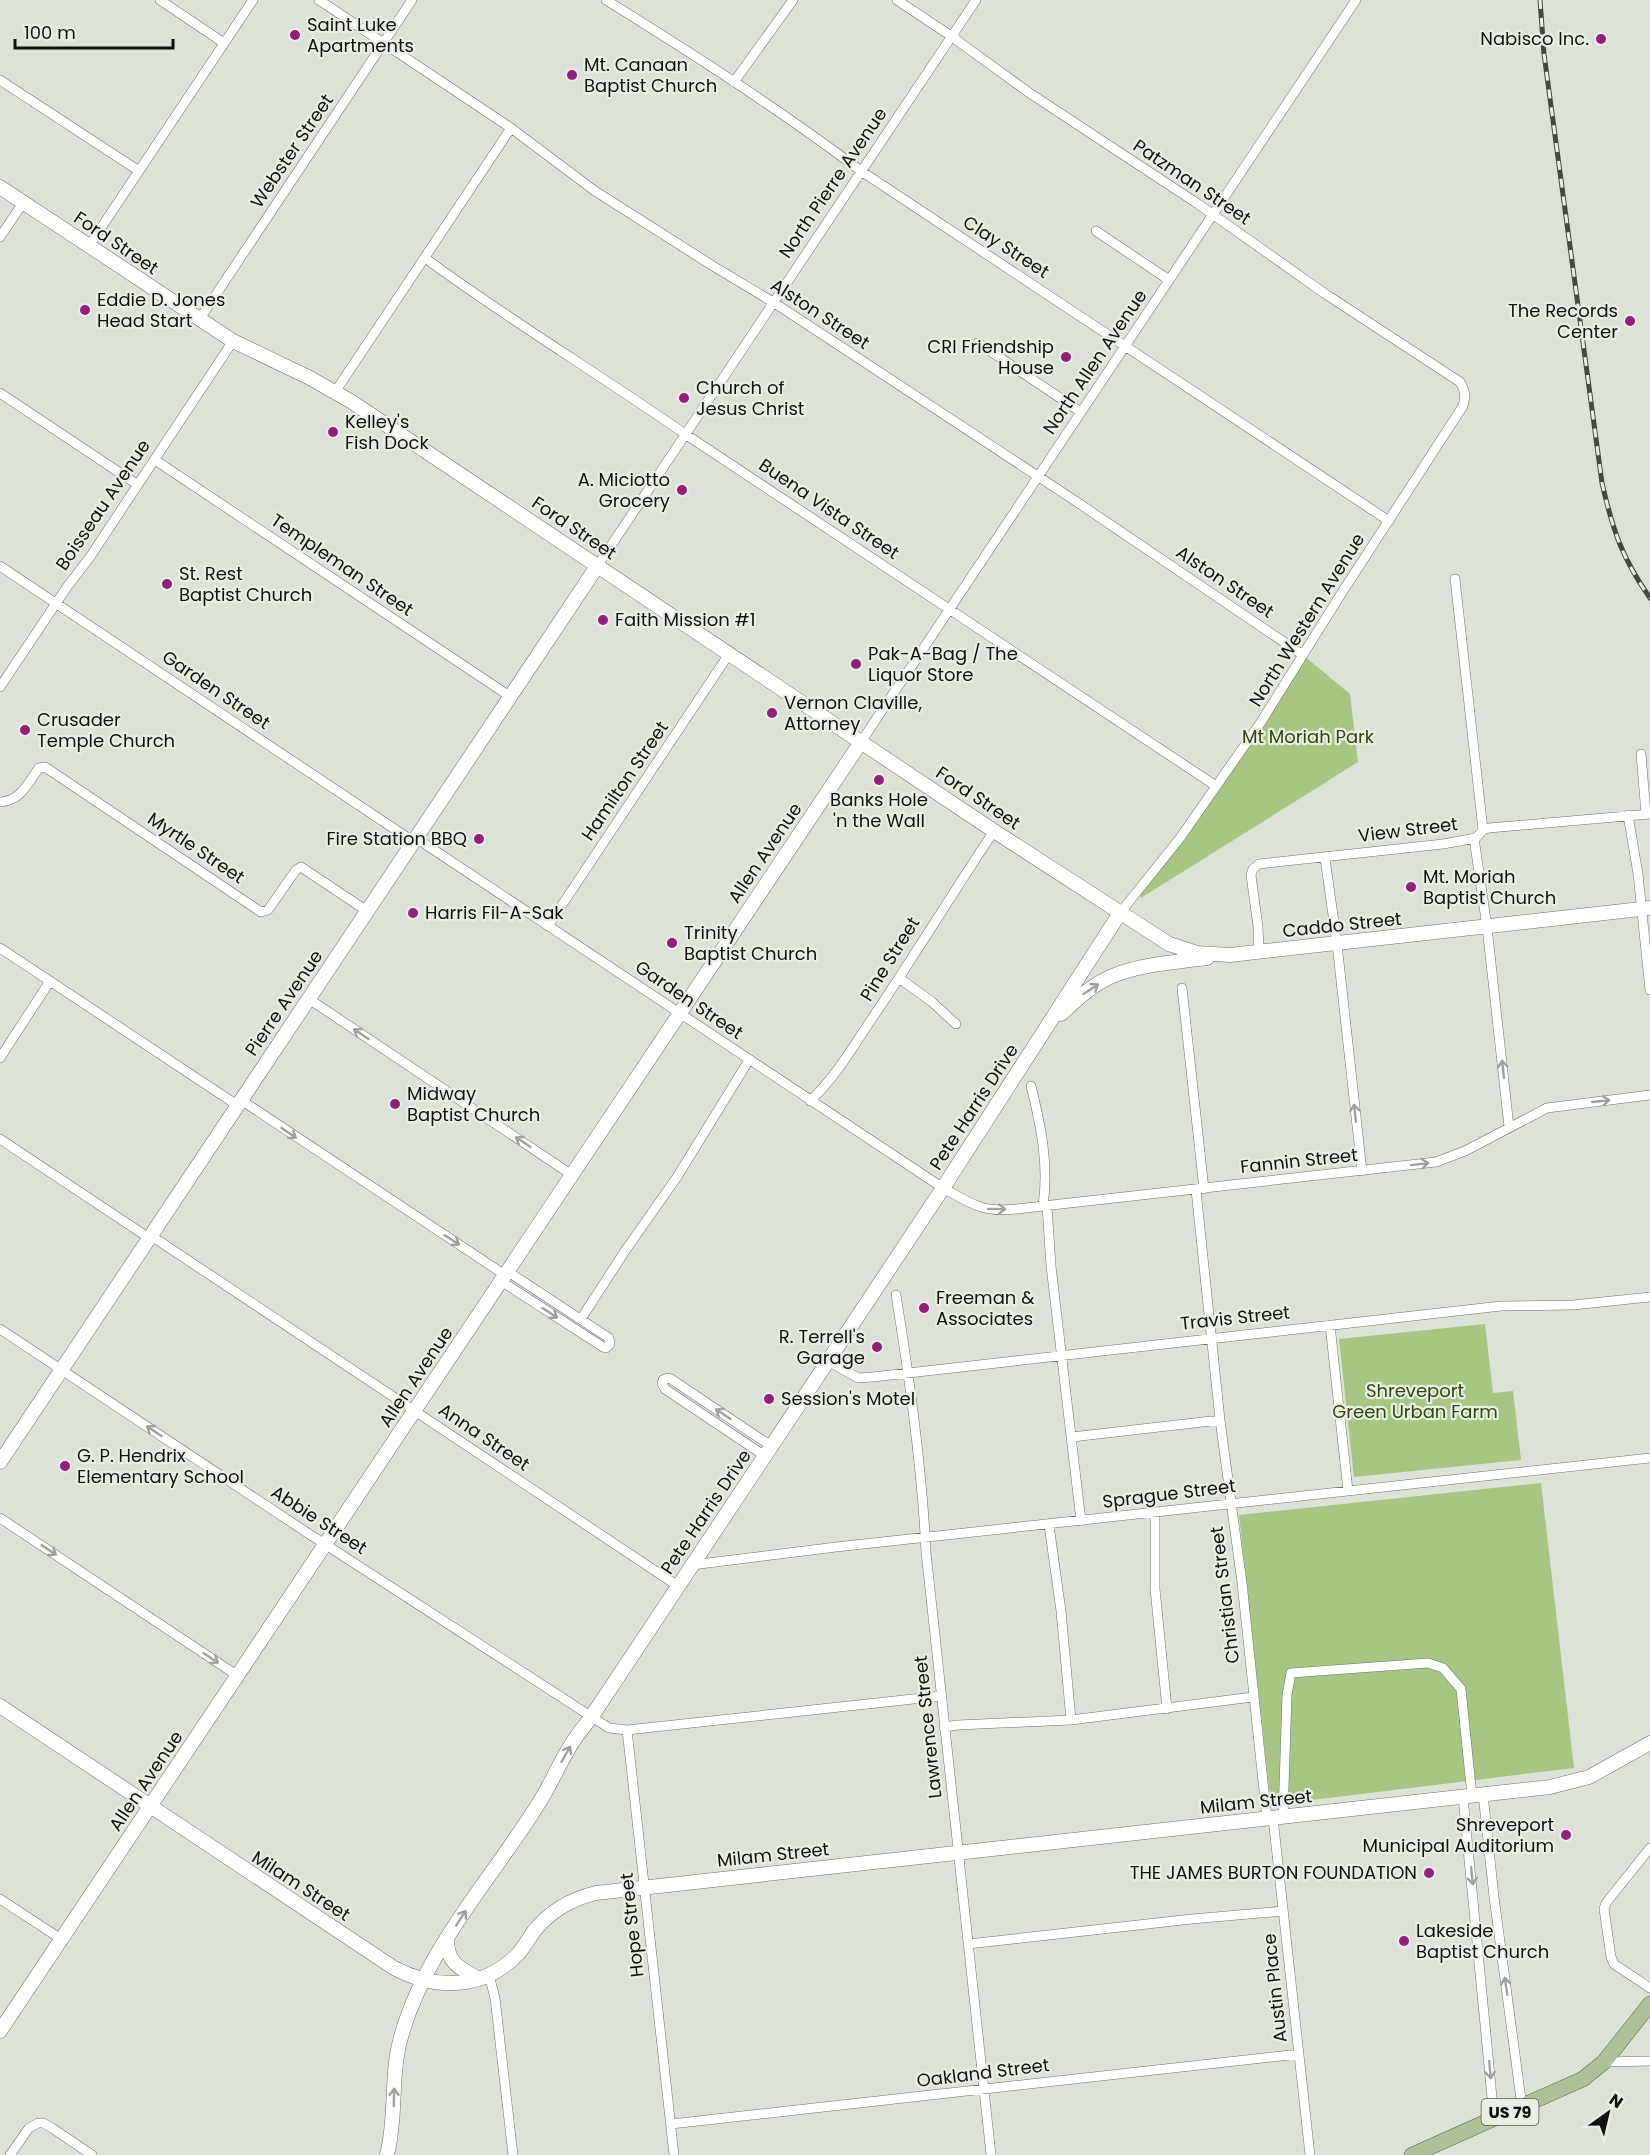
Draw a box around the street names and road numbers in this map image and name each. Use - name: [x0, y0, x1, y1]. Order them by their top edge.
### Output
- street label: Webster Street: [244, 89, 339, 213]
- street label: North Pierre Avenue: [773, 102, 892, 263]
- street label: Patzman Street: [1128, 133, 1256, 230]
- street label: Ford Street: [69, 205, 163, 280]
- street label: Clay Street: [958, 209, 1054, 284]
- street label: Alston Street: [766, 272, 874, 355]
- street label: North Allen Avenue: [1037, 284, 1152, 439]
- street label: Boisseau Avenue: [49, 434, 156, 575]
- street label: Buena Vista Street: [754, 452, 904, 565]
- street label: Ford Street: [527, 490, 621, 565]
- street label: Templeman Street: [266, 508, 418, 622]
- street label: North Western Avenue: [1243, 528, 1370, 711]
- street label: Alston Street: [1171, 540, 1279, 624]
- street label: Garden Street: [157, 644, 275, 735]
- street label: Hamilton Street: [575, 716, 674, 845]
- street label: Ford Street: [931, 760, 1025, 835]
- street label: Allen Avenue: [722, 798, 807, 908]
- street label: Myrtle Street: [143, 806, 250, 889]
- street label: View Street: [1357, 811, 1459, 848]
- street label: Caddo Street: [1281, 906, 1403, 943]
- street label: Pine Street: [854, 912, 925, 1006]
- street label: Pierre Avenue: [239, 945, 328, 1061]
- street label: Garden Street: [630, 954, 748, 1045]
- street label: Pete Harris Drive: [923, 1039, 1024, 1175]
- street label: Fannin Street: [1239, 1142, 1359, 1179]
- street label: Travis Street: [1179, 1299, 1291, 1336]
- street label: Allen Avenue: [373, 1322, 458, 1432]
- street label: Anna Street: [434, 1397, 535, 1476]
- street label: Pete Harris Drive: [654, 1444, 757, 1579]
- street label: Sprague Street: [1101, 1473, 1237, 1514]
- street label: Abbie Street: [267, 1479, 372, 1560]
- street label: Christian Street: [1204, 1525, 1245, 1665]
- street label: Lawrence Street: [908, 1654, 947, 1800]
- street label: Allen Avenue: [103, 1726, 188, 1836]
- street label: Milam Street: [1199, 1783, 1313, 1820]
- street label: Milam Street: [716, 1836, 830, 1873]
- street label: Milam Street: [247, 1844, 355, 1927]
- street label: Hope Street: [614, 1872, 649, 1978]
- street label: Austin Place: [1256, 1932, 1293, 2044]
- street label: Oakland Street: [915, 2052, 1051, 2093]
- road number: US 79: [1482, 2099, 1538, 2125]

